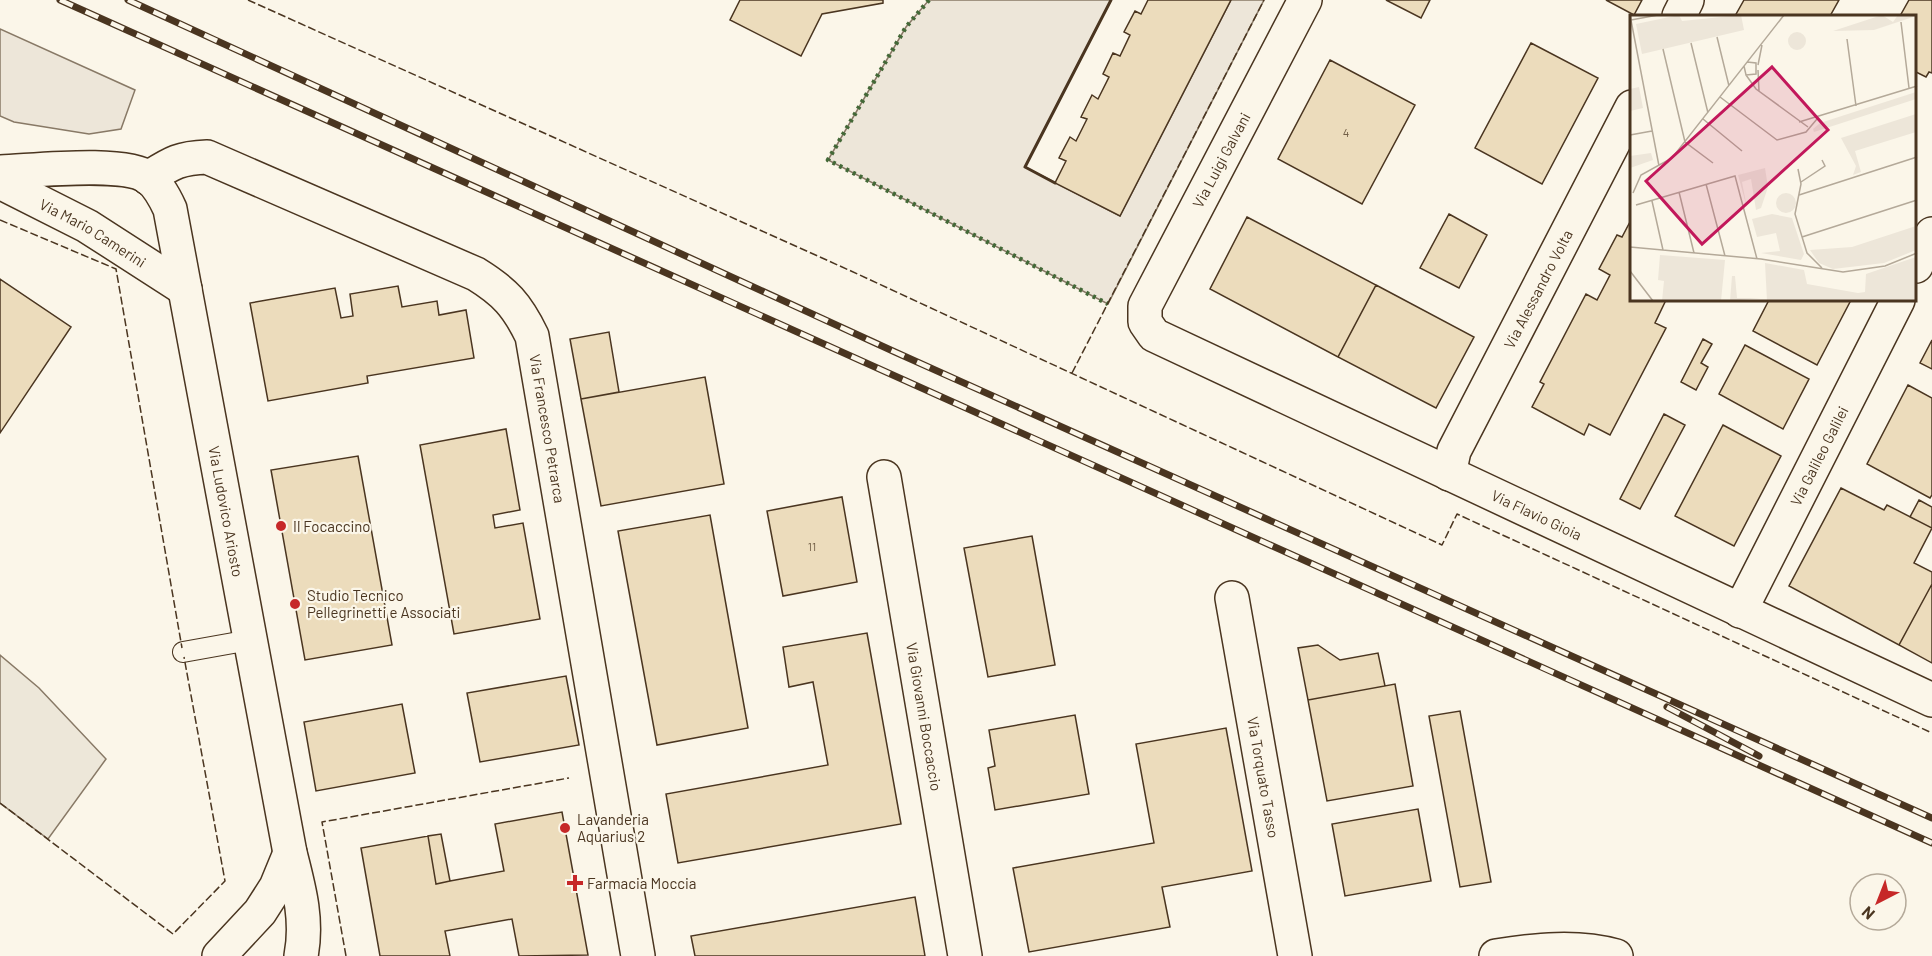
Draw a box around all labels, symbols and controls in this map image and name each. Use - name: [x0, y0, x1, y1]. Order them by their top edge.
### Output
- inset map: [1630, 15, 1917, 302]
- street label: Via Luigi Galvani: [1188, 109, 1254, 211]
- house number: 4: [1343, 125, 1349, 139]
- street label: Via Mario Camerini: [37, 195, 150, 271]
- street label: Via Alessandro Volta: [1500, 226, 1576, 351]
- street label: Via Francesco Petrarca: [526, 353, 569, 504]
- street label: Via Galileo Galilei: [1786, 403, 1852, 509]
- street label: Via Ludovico Ariosto: [205, 444, 247, 578]
- street label: Via Flavio Gioia: [1489, 486, 1585, 544]
- place label: Il Focaccino: [293, 517, 370, 535]
- marker: Il Focaccino: [274, 519, 288, 533]
- house number: 11: [808, 539, 816, 553]
- place label: Studio Tecnico Pellegrinetti e Associati: [307, 586, 460, 621]
- marker: Studio Tecnico Pellegrinetti e Associati: [288, 597, 302, 611]
- street label: Via Giovanni Boccaccio: [903, 641, 946, 792]
- street label: Via Torquato Tasso: [1244, 715, 1283, 839]
- place label: Lavanderia Aquarius 2: [577, 810, 649, 845]
- marker: Lavanderia Aquarius 2: [558, 821, 572, 835]
- north arrow: [1848, 872, 1908, 932]
- place label: Farmacia Moccia: [587, 874, 696, 892]
- marker: Farmacia Moccia: [568, 876, 582, 890]
- text: N: [1857, 903, 1878, 924]

